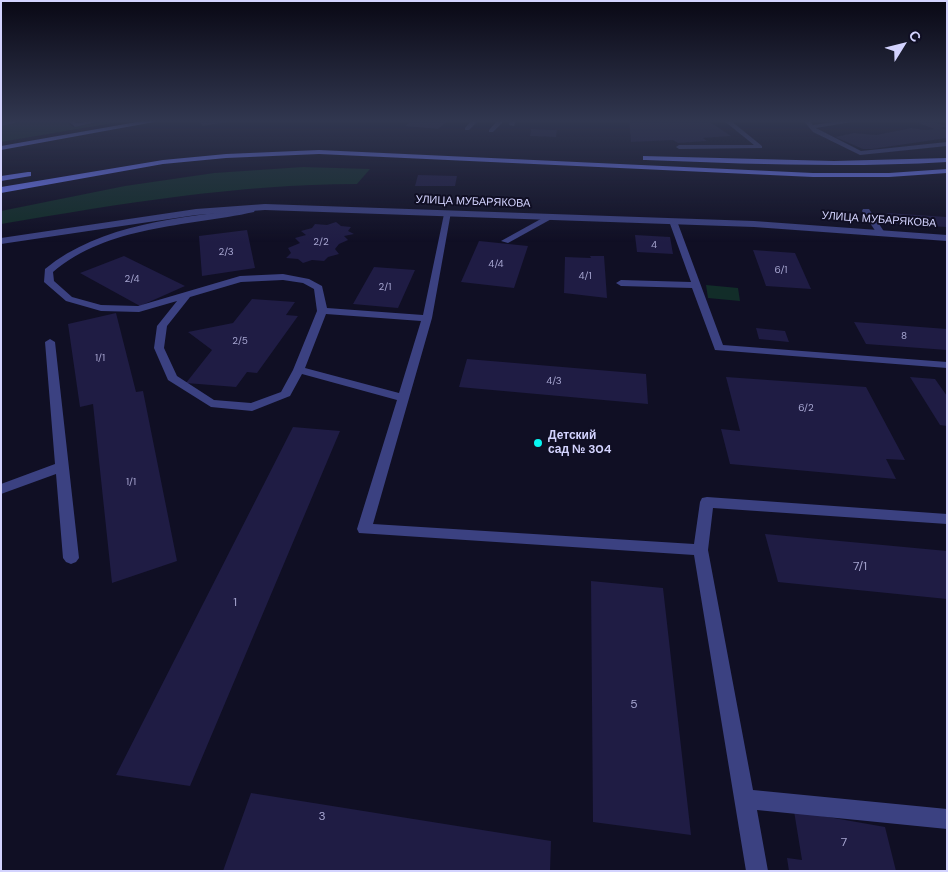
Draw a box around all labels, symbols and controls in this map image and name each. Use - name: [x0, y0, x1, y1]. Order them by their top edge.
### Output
- north arrow: [878, 20, 928, 70]
- text: С: [905, 27, 925, 46]
- street label: УЛИЦА МУБАРЯКОВА: [415, 193, 531, 211]
- street label: УЛИЦА МУБАРЯКОВА: [821, 209, 937, 231]
- house number: 2/2: [313, 236, 329, 248]
- house number: 4: [651, 239, 657, 251]
- house number: 2/3: [218, 246, 234, 258]
- house number: 4/4: [488, 258, 504, 270]
- house number: 6/1: [775, 264, 787, 276]
- house number: 4/1: [578, 270, 592, 282]
- house number: 2/4: [124, 273, 140, 285]
- house number: 2/1: [379, 281, 391, 293]
- house number: 8: [901, 330, 907, 342]
- house number: 2/5: [232, 335, 248, 347]
- house number: 1/1: [95, 352, 105, 364]
- house number: 4/3: [546, 375, 562, 387]
- house number: 6/2: [798, 402, 814, 414]
- place label: Детский сад № 304: [548, 429, 612, 457]
- marker: Детский сад № 304: [532, 437, 544, 449]
- house number: 1/1: [126, 476, 136, 488]
- house number: 7/1: [853, 560, 867, 574]
- house number: 1: [233, 596, 237, 610]
- house number: 5: [630, 698, 638, 712]
- house number: 3: [318, 810, 326, 824]
- house number: 7: [841, 836, 847, 850]

